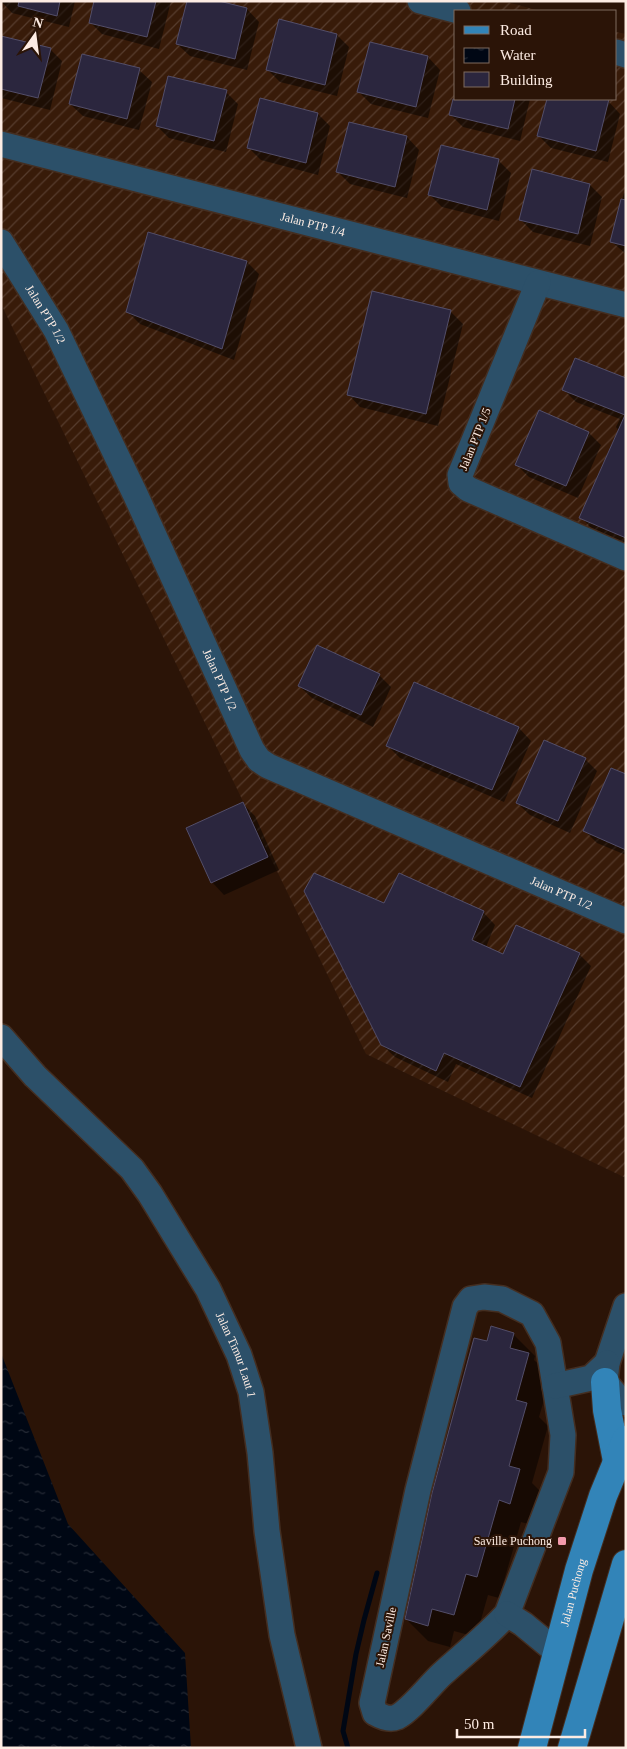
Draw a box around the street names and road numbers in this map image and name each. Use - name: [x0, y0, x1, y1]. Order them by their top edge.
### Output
- street label: Jalan PTP 1/4: [279, 209, 347, 239]
- street label: Jalan PTP 1/2: [23, 282, 69, 346]
- street label: Jalan PTP 1/5: [456, 406, 494, 472]
- street label: Jalan PTP 1/2: [200, 647, 240, 713]
- street label: Jalan PTP 1/2: [528, 873, 595, 913]
- street label: Jalan Timur Laut 1: [213, 1310, 259, 1398]
- street label: Jalan Puchong: [557, 1557, 589, 1628]
- street label: Jalan Saville: [373, 1606, 399, 1668]

